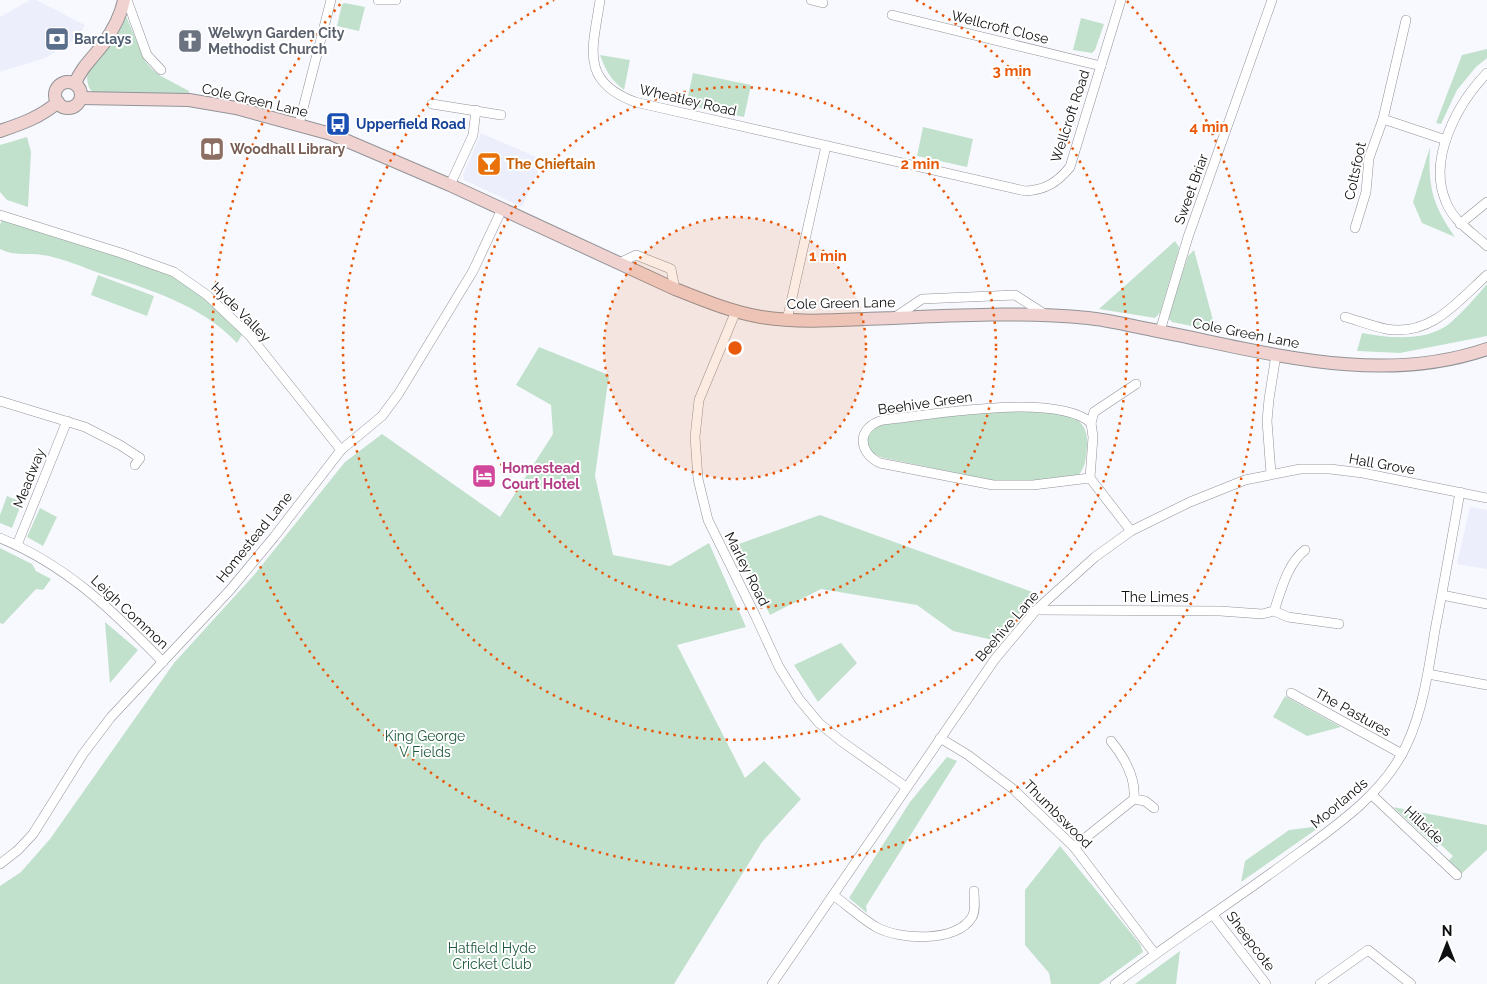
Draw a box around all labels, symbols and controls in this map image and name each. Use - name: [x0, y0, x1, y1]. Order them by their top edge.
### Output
- street label: Wellcroft Close: [950, 7, 1050, 47]
- place label: Welwyn Garden City Methodist Church: [208, 25, 345, 57]
- bank icon: Barclays: [44, 26, 70, 52]
- church icon: Welwyn Garden City Methodist Church: [177, 28, 203, 54]
- place label: Barclays: [74, 31, 131, 47]
- text: 3 min: [993, 62, 1031, 80]
- street label: Wellcroft Road: [1047, 68, 1093, 164]
- street label: Cole Green Lane: [200, 80, 310, 120]
- street label: Wheatley Road: [638, 81, 738, 119]
- bus stop icon: Upperfield Road: [325, 111, 351, 137]
- place label: Upperfield Road: [356, 116, 466, 132]
- text: 4 min: [1189, 118, 1229, 136]
- library icon: Woodhall Library: [199, 136, 225, 162]
- street label: Coltsfoot: [1341, 140, 1369, 201]
- place label: Woodhall Library: [230, 141, 346, 157]
- bar icon: The Chieftain: [476, 151, 502, 177]
- street label: Sweet Briar: [1171, 151, 1211, 226]
- text: 2 min: [901, 155, 939, 173]
- place label: The Chieftain: [506, 156, 595, 172]
- text: 1 min: [809, 247, 847, 265]
- street label: Hyde Valley: [208, 279, 274, 345]
- street label: Cole Green Lane: [787, 294, 895, 312]
- street label: Cole Green Lane: [1191, 315, 1301, 351]
- centre of rings: [726, 339, 744, 357]
- street label: Beehive Green: [877, 388, 973, 418]
- street label: Meadway: [10, 445, 48, 510]
- street label: Hall Grove: [1348, 450, 1416, 478]
- place label: Homestead Court Hotel: [502, 460, 580, 492]
- hotel icon: Homestead Court Hotel: [471, 463, 497, 489]
- street label: Homestead Lane: [213, 489, 295, 585]
- street label: Marley Road: [721, 529, 773, 609]
- street label: Leigh Common: [88, 572, 172, 652]
- street label: Beehive Lane: [972, 587, 1042, 665]
- street label: The Limes: [1121, 589, 1189, 605]
- street label: The Pastures: [1312, 685, 1394, 740]
- park label: King George V Fields: [385, 728, 465, 760]
- street label: Moorlands: [1308, 775, 1371, 831]
- street label: Thumbswood: [1021, 777, 1095, 851]
- street label: Hillside: [1401, 803, 1447, 847]
- street label: Sheepcote: [1223, 908, 1279, 974]
- north arrow: [1422, 919, 1472, 969]
- text: N: [1442, 923, 1452, 939]
- park label: Hatfield Hyde Cricket Club: [448, 940, 536, 972]

